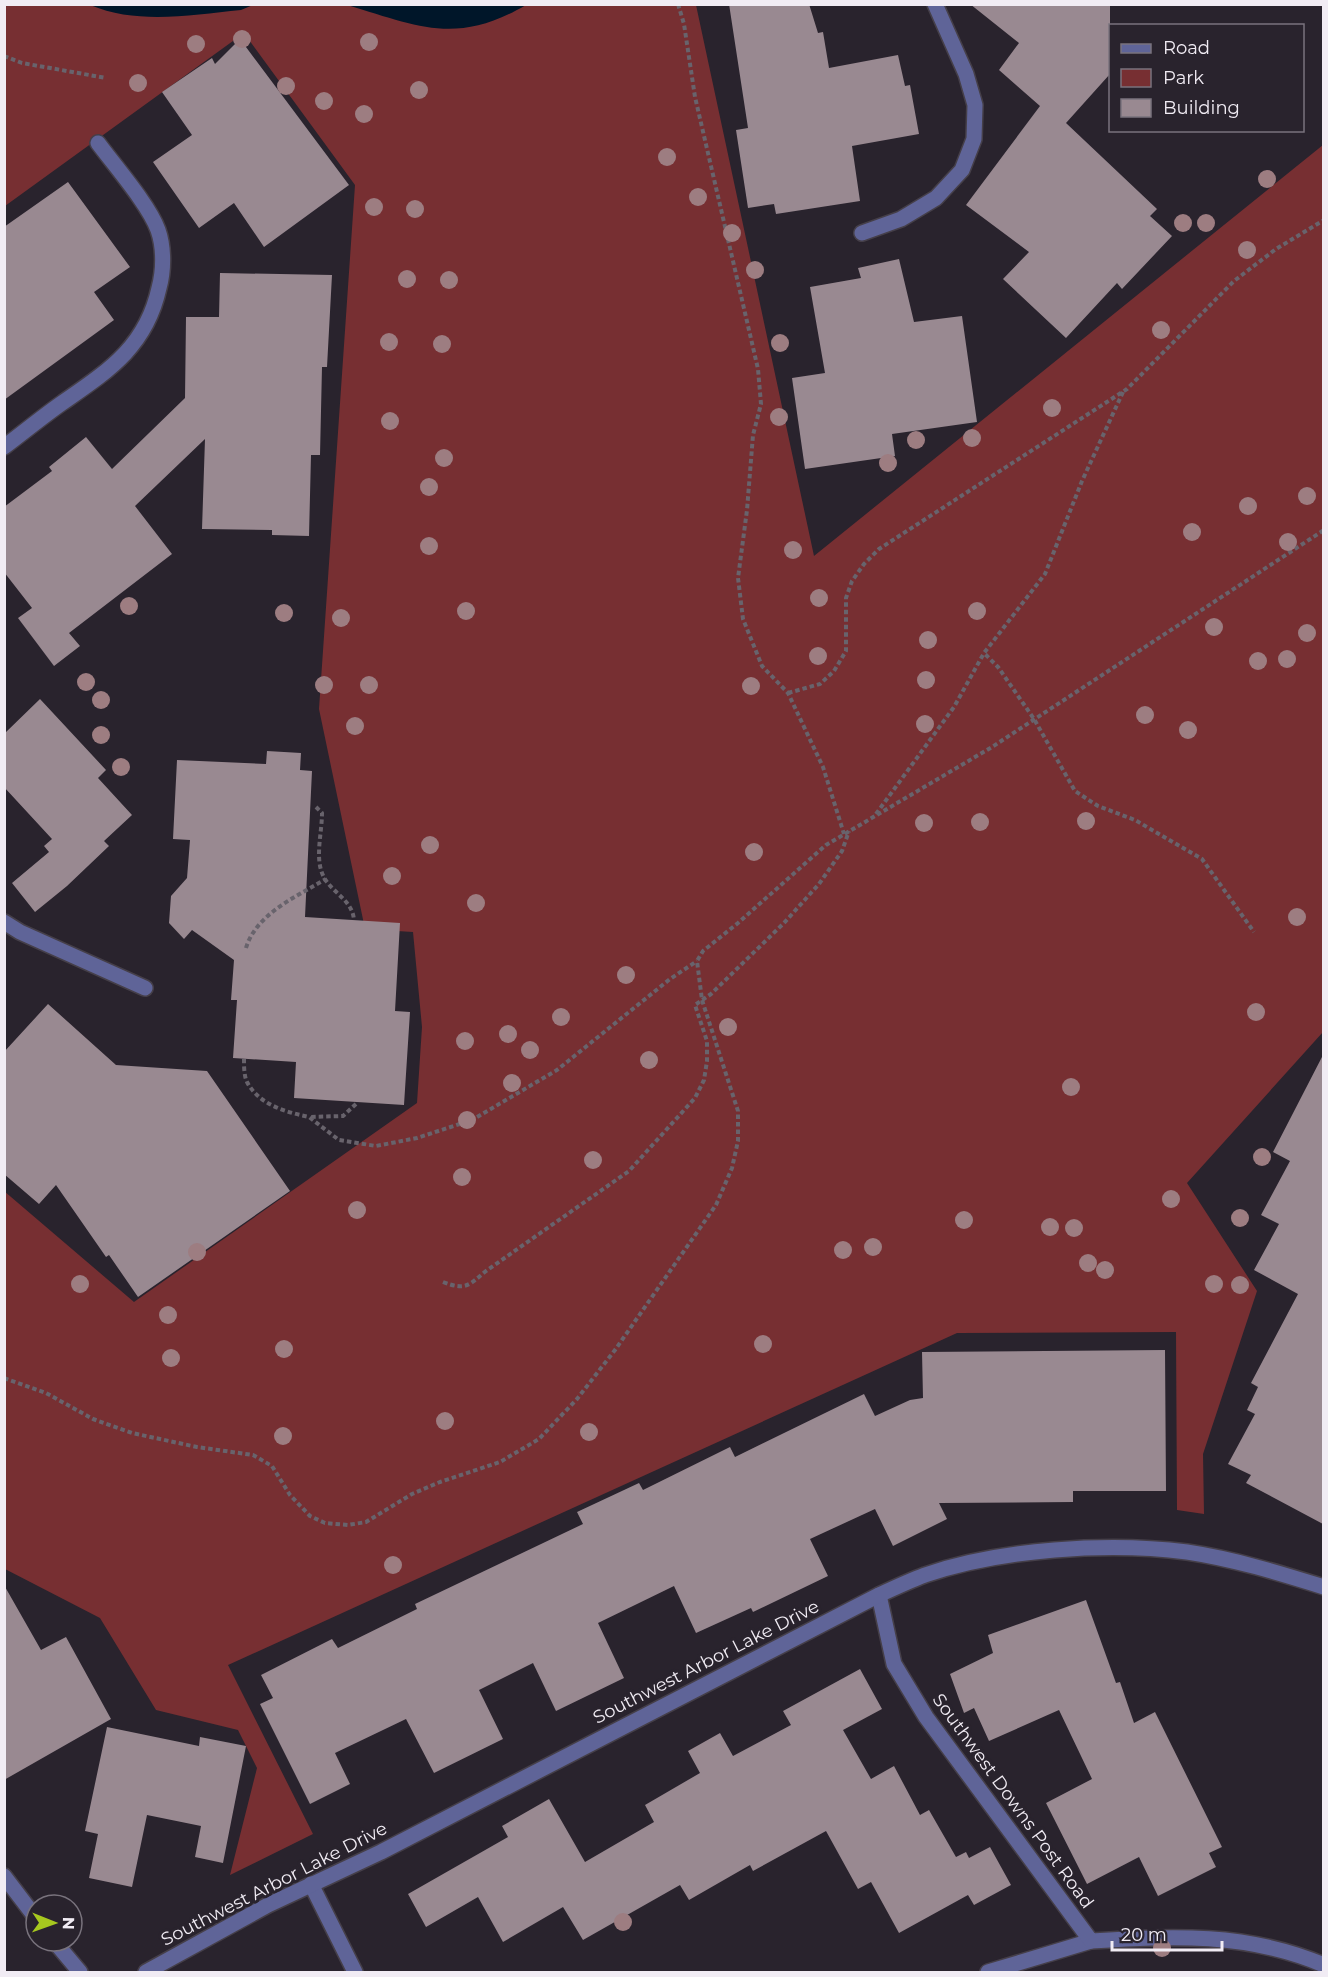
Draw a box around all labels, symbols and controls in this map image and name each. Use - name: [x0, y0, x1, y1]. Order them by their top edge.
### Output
- legend: [1109, 24, 1304, 132]
- text: Road: [1163, 37, 1210, 59]
- text: Park: [1163, 67, 1204, 89]
- text: Building: [1163, 97, 1240, 119]
- street label: Southwest Arbor Lake Drive: [589, 1595, 823, 1729]
- street label: Southwest Downs Post Road: [928, 1689, 1098, 1913]
- street label: Southwest Arbor Lake Drive: [157, 1817, 391, 1951]
- north arrow: [24, 1893, 84, 1953]
- scale bar: [1112, 1914, 1222, 1952]
- text: N: [59, 1917, 78, 1930]
- text: 20 m: [1121, 1924, 1167, 1946]

